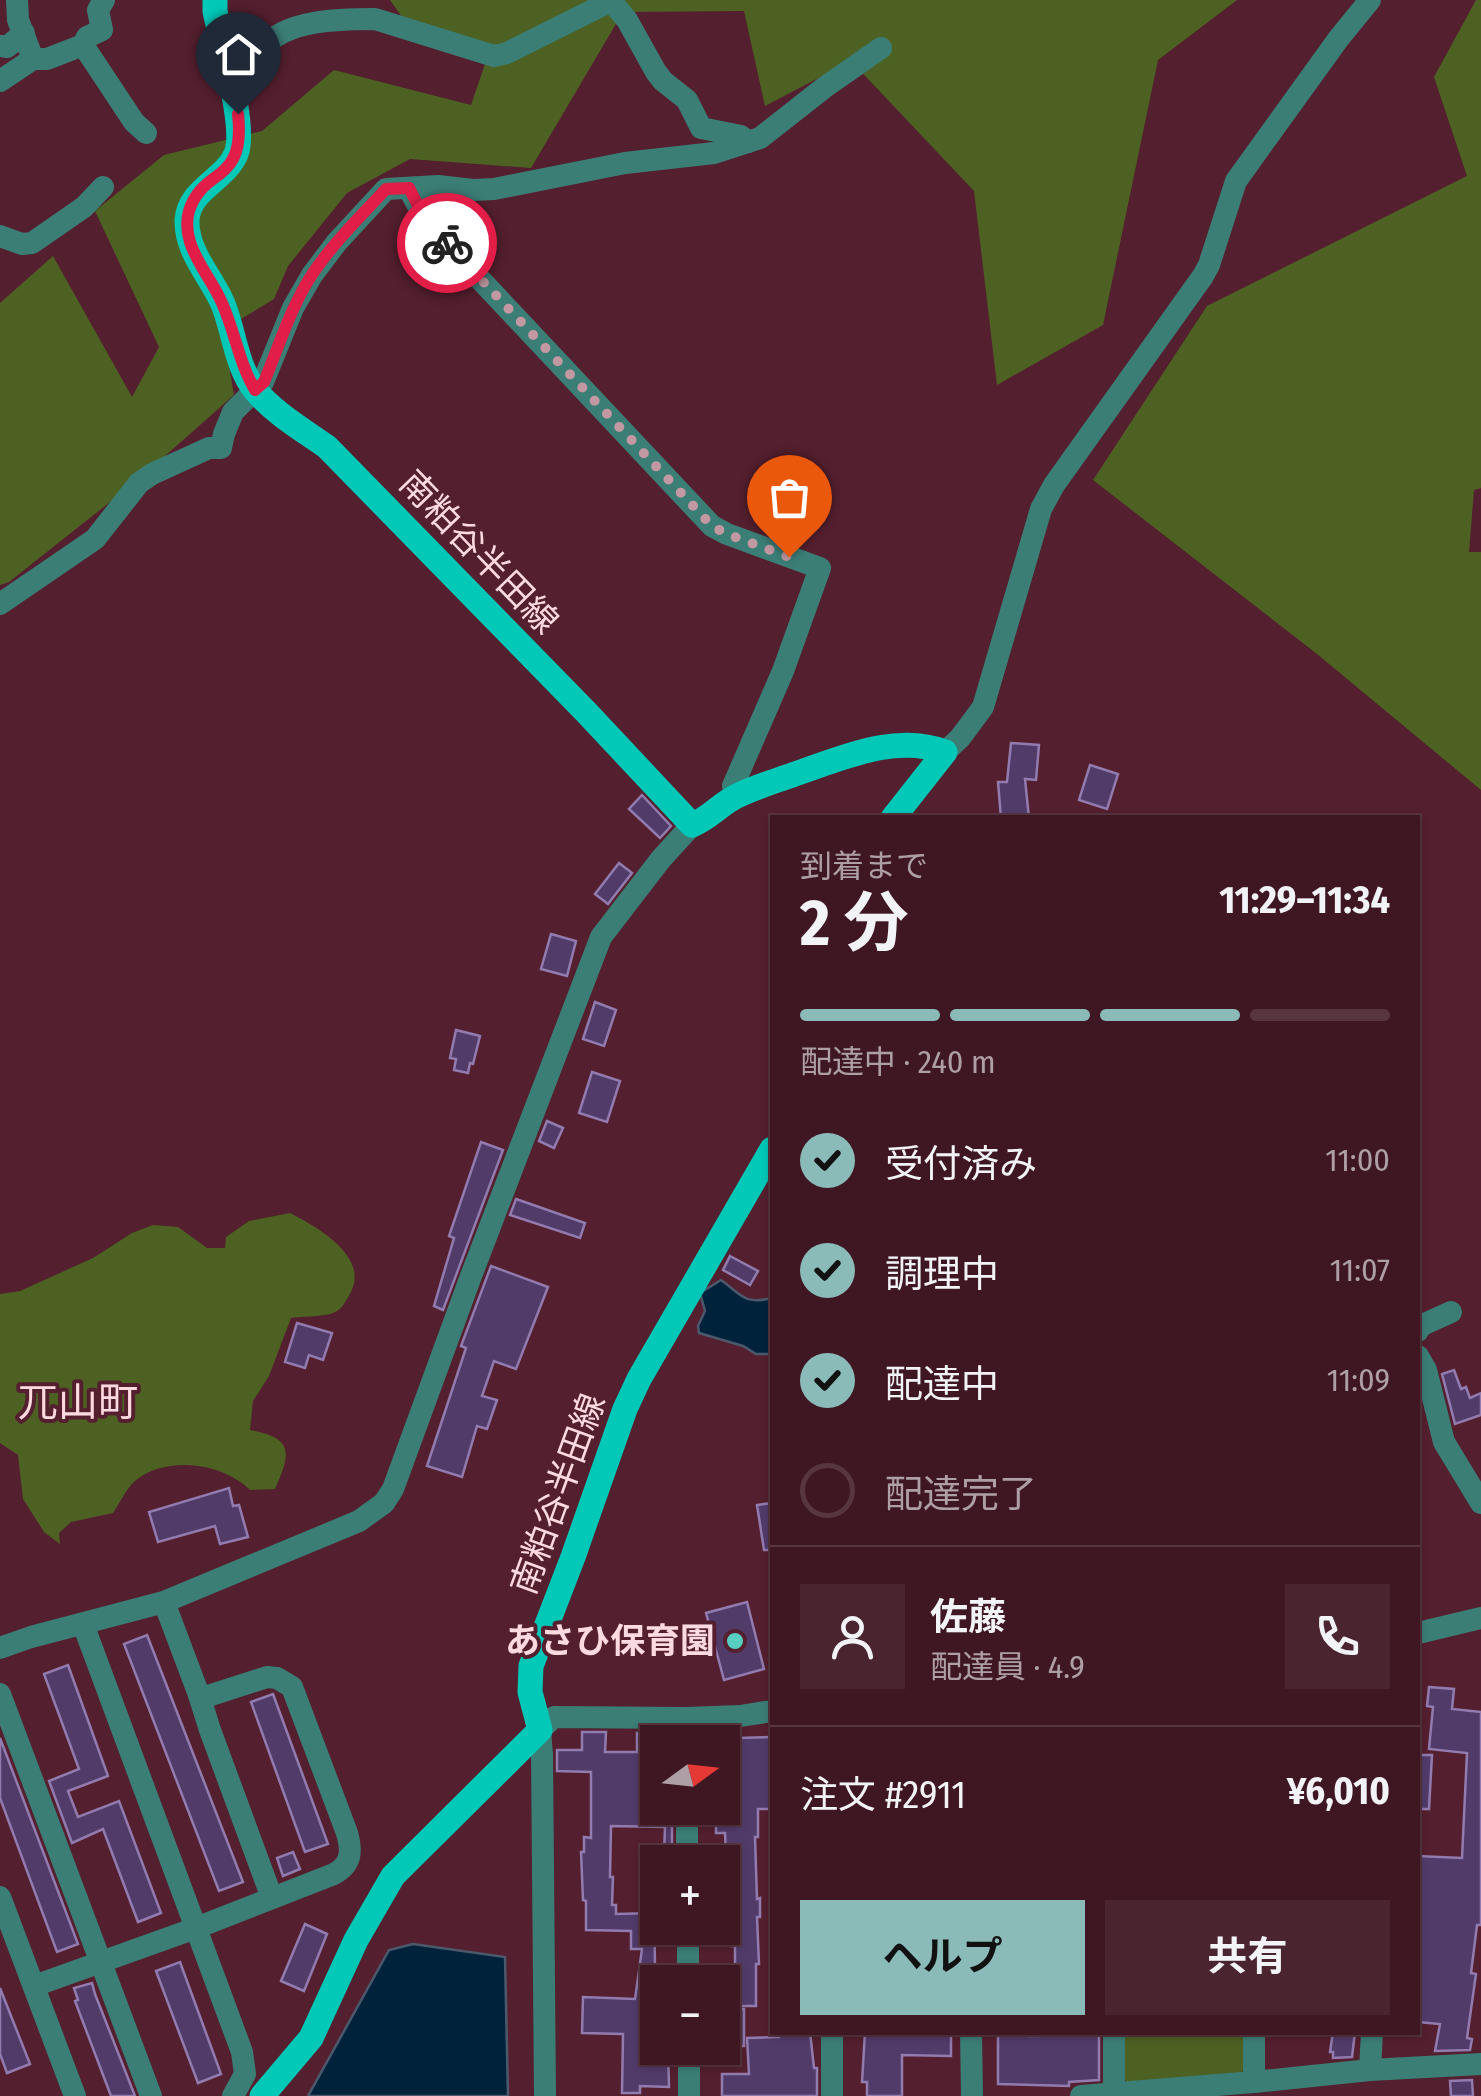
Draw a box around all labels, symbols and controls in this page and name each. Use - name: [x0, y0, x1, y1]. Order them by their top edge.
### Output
- pin: [196, 12, 281, 115]
- icon: home: [211, 27, 266, 82]
- courier: [397, 193, 497, 293]
- icon: bike: [420, 216, 475, 271]
- pin: [747, 455, 832, 558]
- street label: 南粕谷半田線: [391, 462, 567, 642]
- icon: bag: [762, 470, 817, 525]
- text: 到着まで: [800, 847, 928, 885]
- text: 11:29–11:34: [1219, 877, 1390, 923]
- text: 2 分: [800, 884, 909, 962]
- text: 配達中 · 240 m: [800, 1043, 996, 1081]
- icon: check: [800, 1133, 855, 1188]
- text: 受付済み: [885, 1141, 1037, 1187]
- text: 11:00: [1325, 1141, 1390, 1179]
- icon: check: [800, 1243, 855, 1298]
- text: 調理中: [885, 1251, 999, 1297]
- text: 11:07: [1330, 1251, 1390, 1289]
- icon: check: [800, 1353, 855, 1408]
- text: 配達中: [885, 1361, 999, 1407]
- text: 11:09: [1327, 1361, 1390, 1399]
- district label: 兀山町: [18, 1379, 138, 1427]
- street label: 南粕谷半田線: [502, 1388, 614, 1600]
- text: 配達完了: [885, 1471, 1037, 1517]
- button: person: [800, 1584, 905, 1689]
- button: phone: [1285, 1584, 1390, 1689]
- text: 佐藤: [930, 1594, 1006, 1640]
- place label: あさひ保育園: [505, 1620, 715, 1662]
- marker: あさひ保育園: [724, 1630, 746, 1652]
- text: 配達員 · 4.9: [930, 1648, 1085, 1686]
- north arrow: [640, 1725, 740, 1825]
- map controls: [640, 1725, 740, 2065]
- text: ¥6,010: [1287, 1768, 1390, 1814]
- text: 注文 #2911: [800, 1772, 966, 1818]
- button: +: [640, 1845, 740, 1945]
- button: ヘルプ: [800, 1900, 1085, 2015]
- button: 共有: [1105, 1900, 1390, 2015]
- button: −: [640, 1965, 740, 2065]

